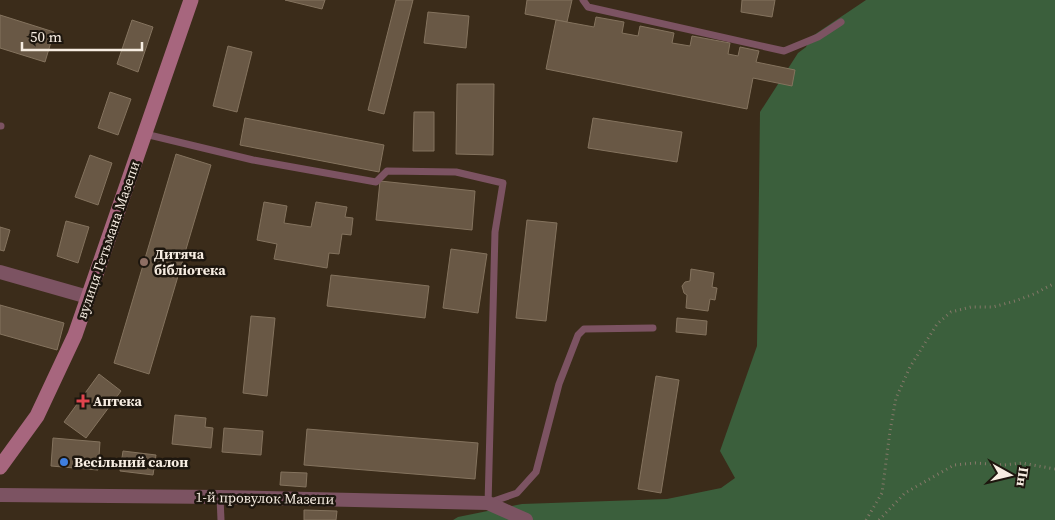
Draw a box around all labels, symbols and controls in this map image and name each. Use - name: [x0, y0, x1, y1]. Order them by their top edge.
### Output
- scale bar: [22, 20, 142, 52]
- text: 50 m: [30, 26, 62, 47]
- street label: вулиця Гетьмана Мазепи: [72, 158, 144, 322]
- place label: Дитяча бібліотека: [154, 244, 226, 280]
- marker: Дитяча бібліотека: [138, 256, 150, 268]
- place label: Аптека: [93, 391, 142, 411]
- marker: Аптека: [77, 395, 89, 407]
- north arrow: [985, 450, 1035, 500]
- place label: Весільний салон: [74, 452, 188, 472]
- marker: Весільний салон: [58, 456, 70, 468]
- text: Пн: [1012, 466, 1034, 488]
- street label: 1-й провулок Мазепи: [195, 487, 335, 509]

